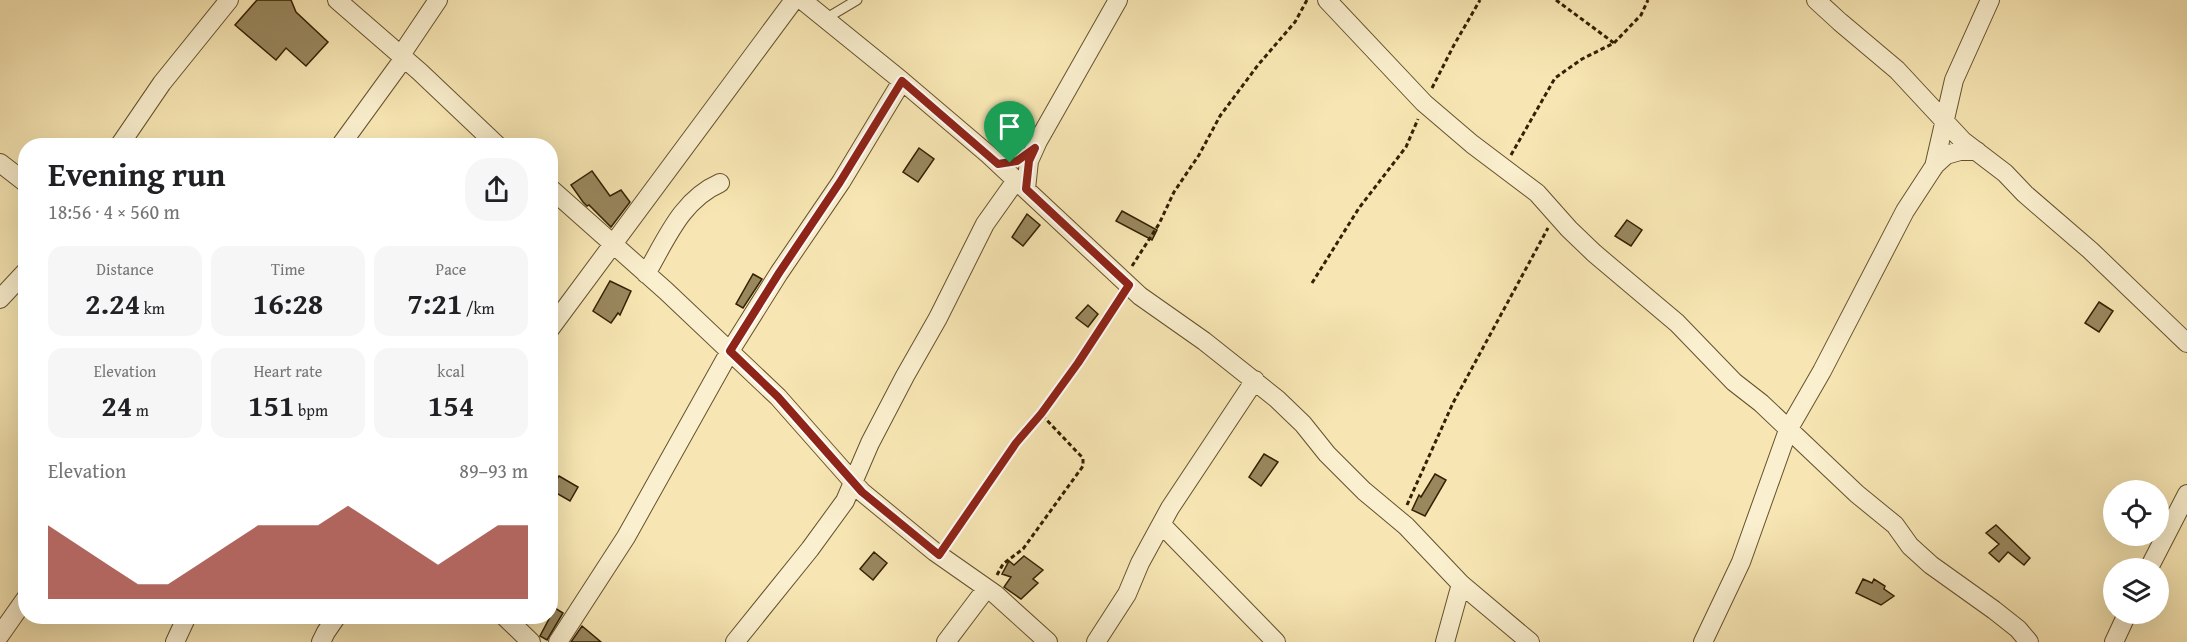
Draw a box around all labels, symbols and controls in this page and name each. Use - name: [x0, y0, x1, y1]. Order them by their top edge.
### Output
- pin: [984, 101, 1035, 163]
- icon: arrive: [993, 110, 1026, 143]
- text: Evening run: [48, 150, 225, 198]
- button: share: [465, 158, 528, 221]
- text: 18:56 · 4 × 560 m: [48, 197, 180, 226]
- text: Distance: [96, 257, 154, 281]
- text: Time: [271, 257, 305, 281]
- text: Pace: [436, 257, 466, 281]
- text: 2.24: [85, 281, 140, 325]
- text: 16:28: [253, 281, 323, 325]
- text: 7:21: [407, 281, 462, 325]
- text: km: [140, 296, 165, 320]
- text: /km: [462, 296, 495, 320]
- text: Elevation: [94, 359, 156, 383]
- text: Heart rate: [254, 359, 322, 383]
- text: kcal: [437, 359, 465, 383]
- text: 24: [101, 383, 132, 427]
- text: 151: [248, 383, 295, 427]
- text: 154: [428, 383, 474, 427]
- text: m: [132, 398, 149, 422]
- text: bpm: [295, 398, 328, 422]
- text: Elevation: [48, 456, 126, 485]
- text: 89–93 m: [459, 456, 528, 485]
- map controls: [2103, 480, 2169, 624]
- button: locate: [2103, 480, 2169, 546]
- button: layers: [2103, 558, 2169, 624]

